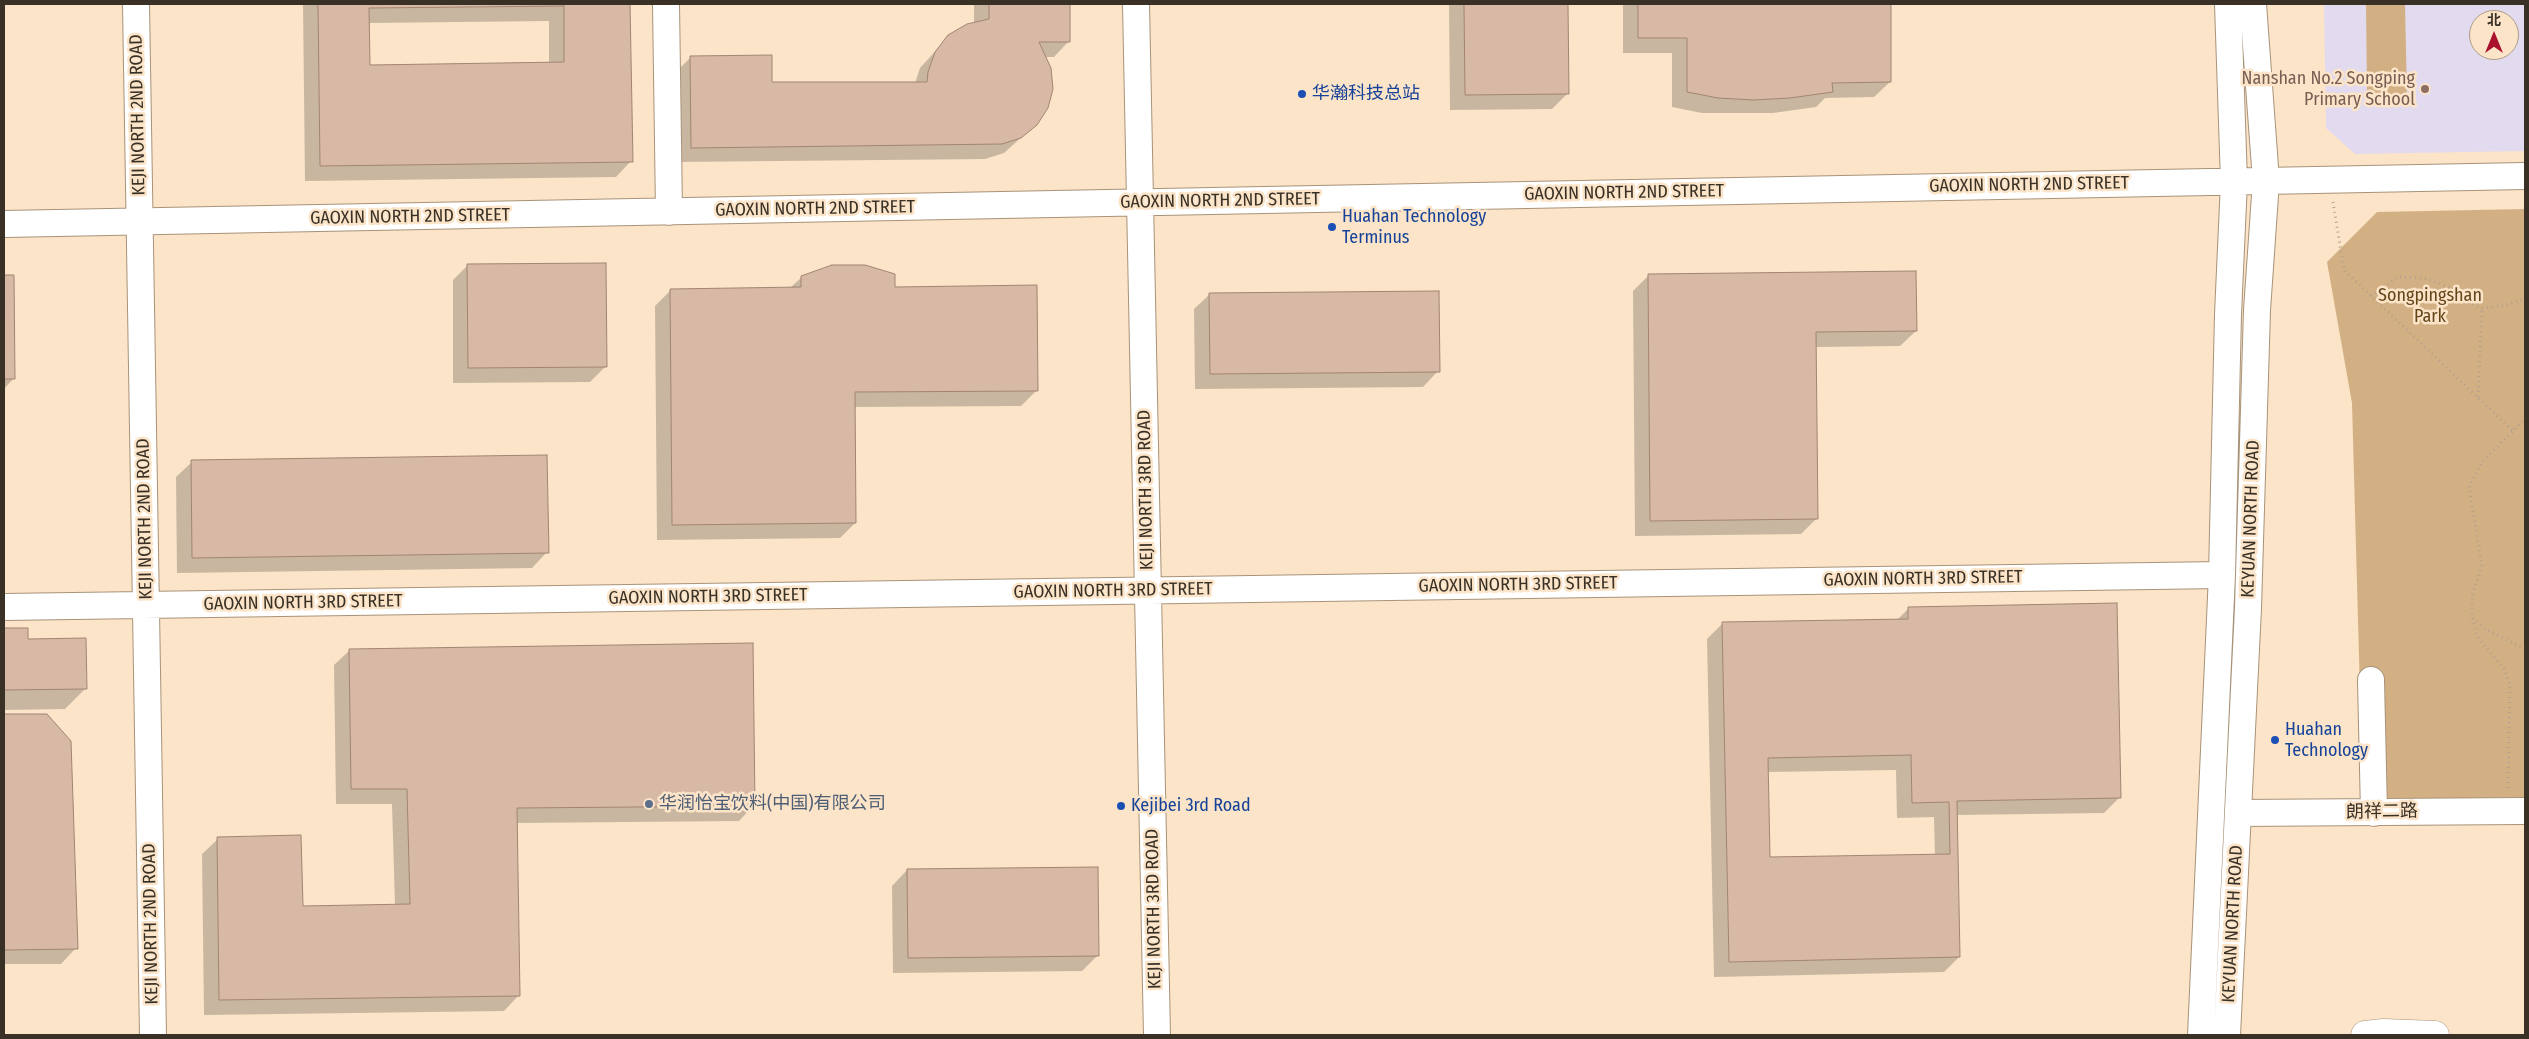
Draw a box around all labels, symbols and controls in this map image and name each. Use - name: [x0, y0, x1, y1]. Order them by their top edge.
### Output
- north arrow: [2469, 10, 2519, 60]
- text: 北: [2487, 12, 2501, 29]
- street label: KEJI NORTH 2ND ROAD: [126, 34, 150, 196]
- place label: Nanshan No.2 Songping Primary School: [2241, 68, 2415, 110]
- place label: 华瀚科技总站: [1312, 83, 1420, 105]
- marker: Nanshan No.2 Songping Primary School: [2419, 83, 2431, 95]
- marker: 华瀚科技总站: [1296, 88, 1308, 100]
- street label: GAOXIN NORTH 2ND STREET: [1929, 172, 2129, 198]
- street label: GAOXIN NORTH 2ND STREET: [1524, 180, 1724, 206]
- street label: GAOXIN NORTH 2ND STREET: [1120, 188, 1320, 214]
- street label: GAOXIN NORTH 2ND STREET: [715, 196, 915, 222]
- street label: GAOXIN NORTH 2ND STREET: [310, 204, 510, 230]
- place label: Huahan Technology Terminus: [1342, 206, 1486, 248]
- marker: Huahan Technology Terminus: [1326, 221, 1338, 233]
- park label: Songpingshan Park: [2378, 285, 2482, 328]
- street label: KEJI NORTH 3RD ROAD: [1134, 410, 1158, 570]
- street label: KEJI NORTH 2ND ROAD: [133, 438, 157, 600]
- street label: KEYUAN NORTH ROAD: [2237, 440, 2265, 598]
- street label: GAOXIN NORTH 3RD STREET: [1823, 566, 2023, 592]
- street label: GAOXIN NORTH 3RD STREET: [1418, 572, 1618, 598]
- street label: GAOXIN NORTH 3RD STREET: [1013, 578, 1213, 604]
- street label: GAOXIN NORTH 3RD STREET: [608, 584, 808, 610]
- street label: GAOXIN NORTH 3RD STREET: [203, 590, 403, 616]
- place label: Huahan Technology: [2285, 719, 2368, 762]
- marker: Huahan Technology: [2269, 734, 2281, 746]
- place label: 华润怡宝饮料(中国)有限公司: [659, 793, 886, 815]
- place label: Kejibei 3rd Road: [1131, 795, 1251, 817]
- marker: 华润怡宝饮料(中国)有限公司: [643, 798, 655, 810]
- marker: Kejibei 3rd Road: [1115, 800, 1127, 812]
- street label: 朗祥二路: [2346, 801, 2418, 823]
- street label: KEJI NORTH 3RD ROAD: [1142, 829, 1166, 989]
- street label: KEJI NORTH 2ND ROAD: [139, 843, 163, 1005]
- street label: KEYUAN NORTH ROAD: [2218, 845, 2248, 1003]

